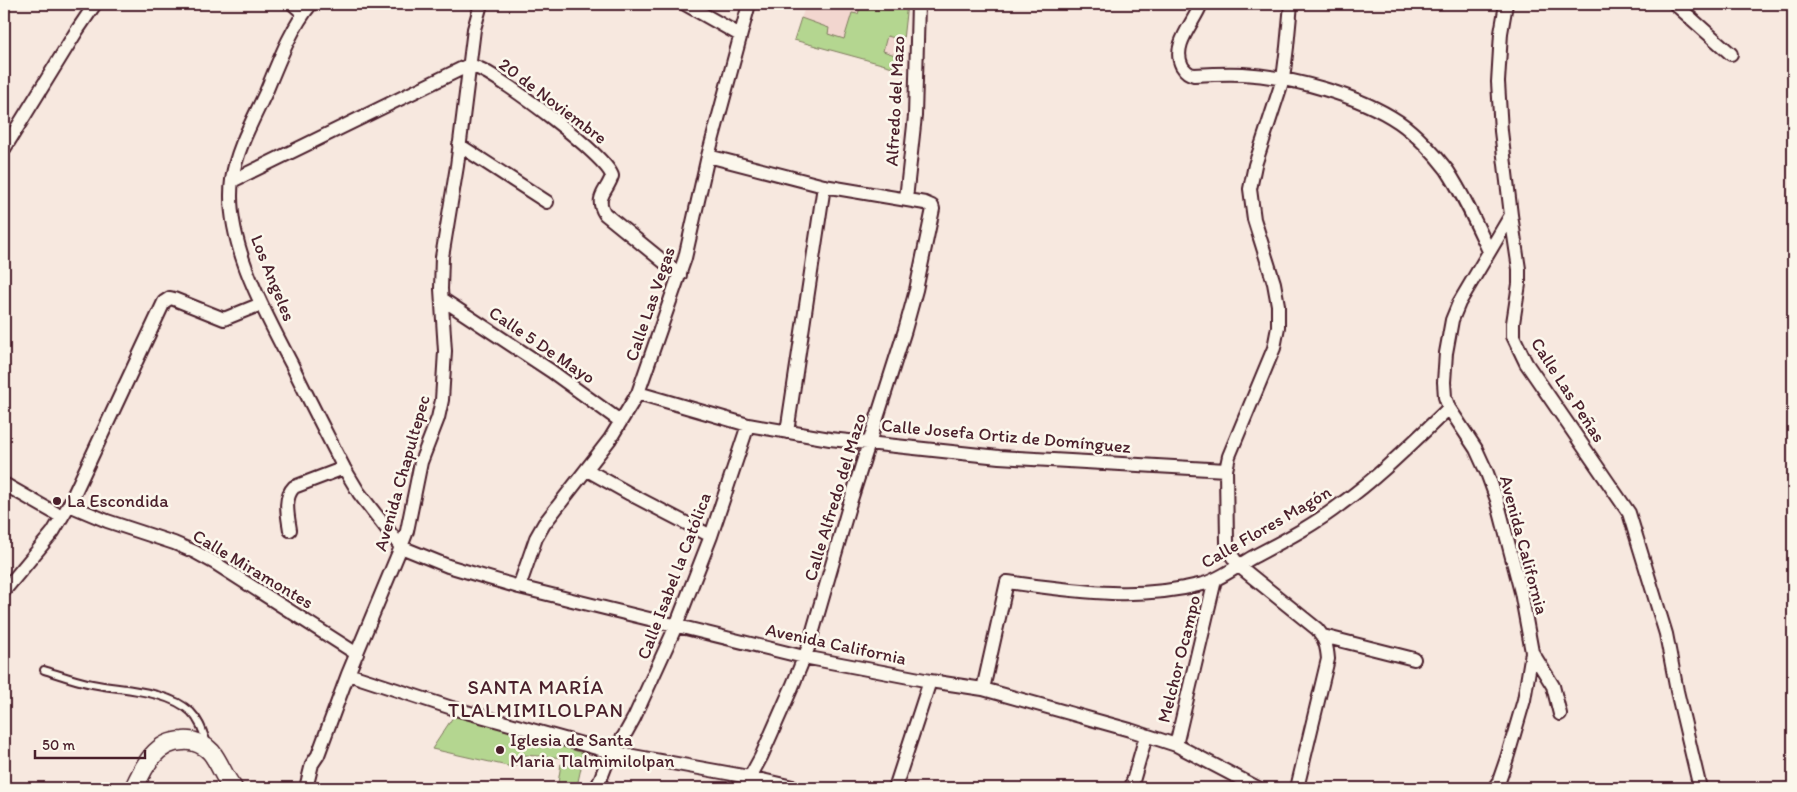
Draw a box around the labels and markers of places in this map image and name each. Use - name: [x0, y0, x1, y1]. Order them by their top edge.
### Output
- place label: La Escondida: [67, 490, 169, 512]
- marker: La Escondida: [51, 495, 63, 507]
- place label: Iglesia de Santa Maria Tlalmimilolpan: [510, 729, 674, 772]
- marker: Iglesia de Santa Maria Tlalmimilolpan: [494, 744, 506, 756]

